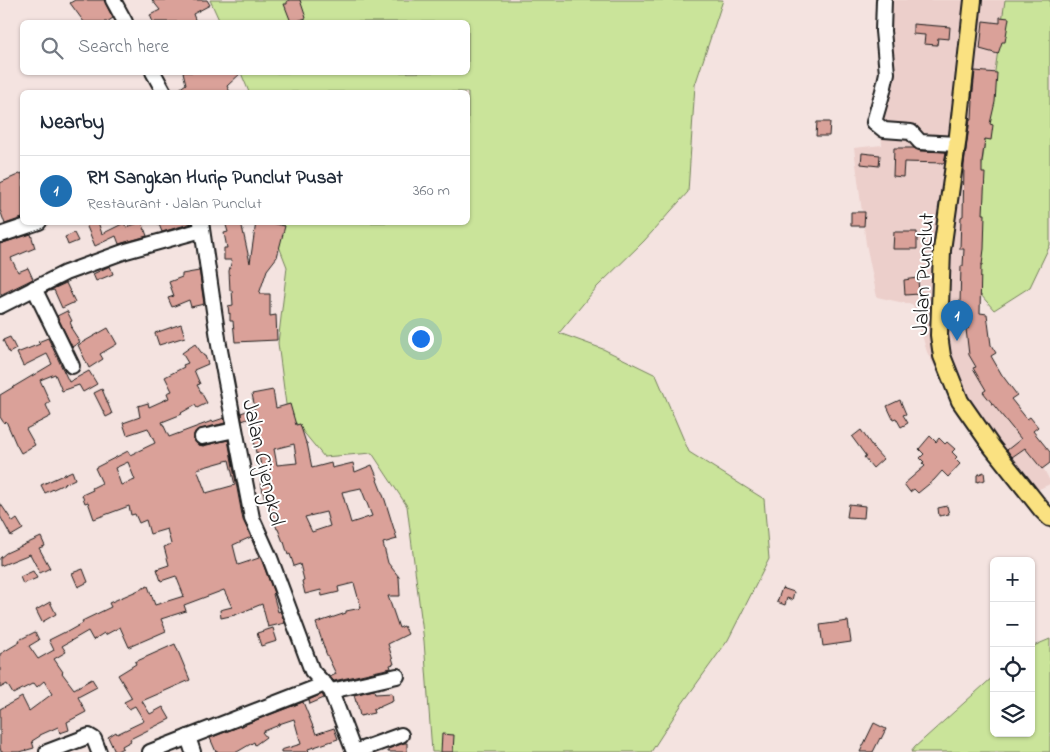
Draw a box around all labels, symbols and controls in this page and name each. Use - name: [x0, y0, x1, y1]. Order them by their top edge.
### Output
- search box: [20, 20, 470, 75]
- icon: search: [38, 34, 66, 62]
- text: Search here: [78, 34, 169, 61]
- text: Nearby: [40, 108, 104, 138]
- text: RM Sangkan Hurip Punclut Pusat: [87, 165, 343, 192]
- text: 1: [53, 179, 59, 203]
- text: 360 m: [413, 179, 450, 203]
- text: Restaurant · Jalan Punclut: [87, 192, 262, 216]
- street label: Jalan Punclut: [906, 211, 944, 336]
- pin: 1: [941, 300, 973, 341]
- your location: [408, 326, 434, 352]
- street label: Jalan Cijengkol: [231, 396, 292, 529]
- map controls: [990, 557, 1035, 737]
- button: +: [990, 557, 1035, 602]
- button: −: [990, 602, 1035, 647]
- button: locate: [990, 647, 1035, 692]
- button: layers: [990, 692, 1035, 737]

